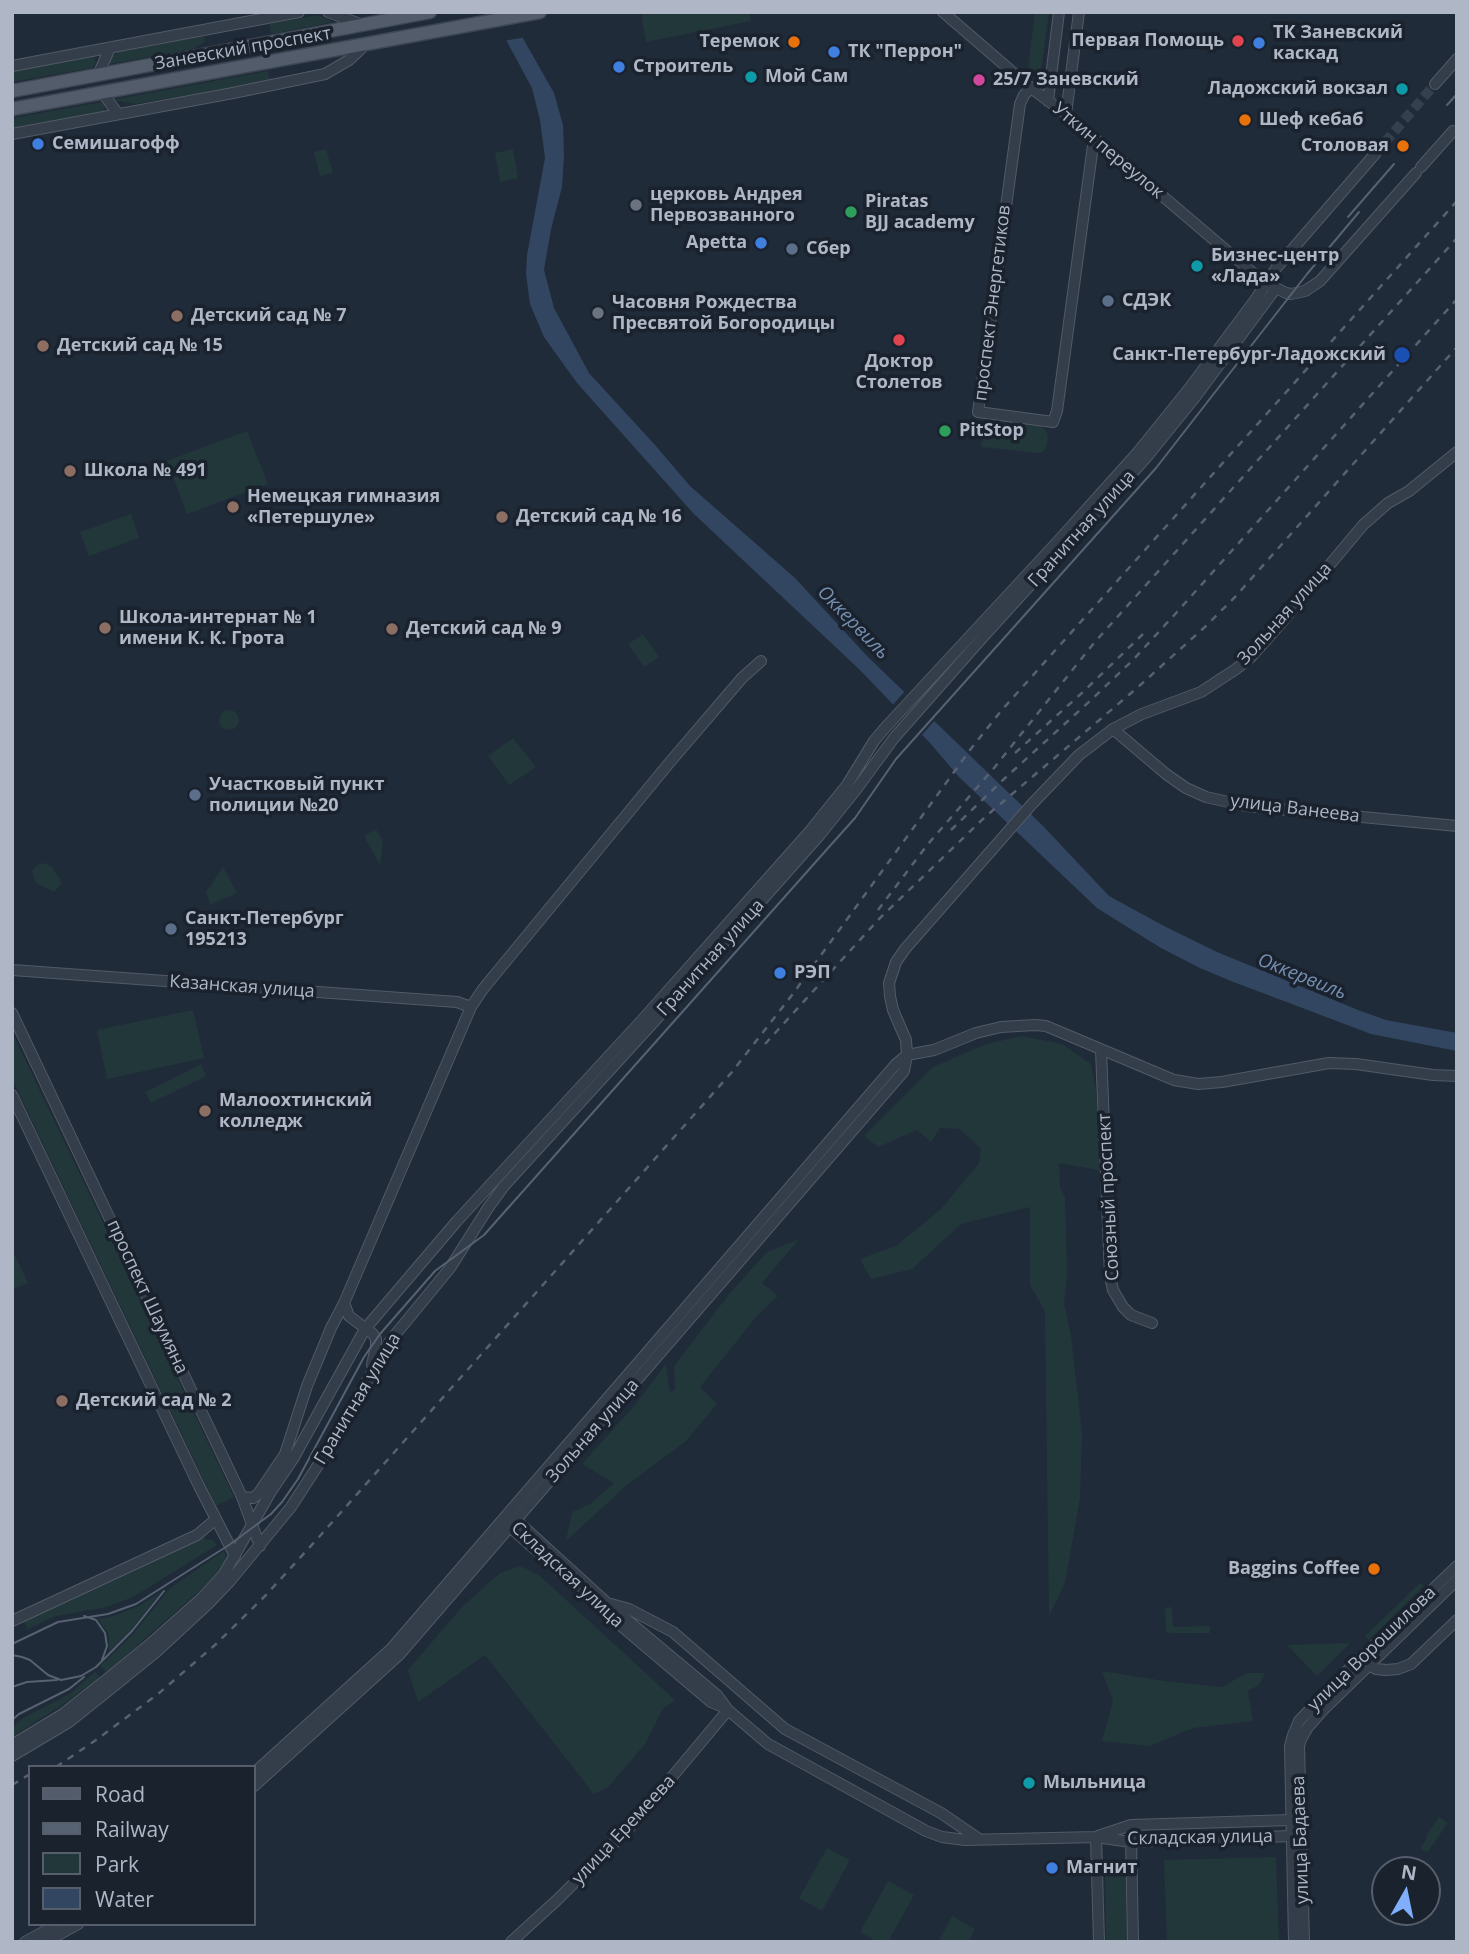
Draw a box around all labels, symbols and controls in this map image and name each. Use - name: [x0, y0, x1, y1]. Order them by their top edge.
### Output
- place label: ТК Заневский каскад: [1273, 22, 1403, 64]
- street label: Заневский проспект: [153, 23, 333, 75]
- place label: Первая Помощь: [1071, 30, 1224, 52]
- place label: Теремок: [699, 31, 780, 53]
- marker: Первая Помощь: [1230, 33, 1246, 49]
- marker: Теремок: [786, 34, 802, 50]
- marker: ТК Заневский каскад: [1251, 35, 1267, 51]
- place label: ТК "Перрон": [848, 41, 962, 63]
- marker: ТК "Перрон": [826, 44, 842, 60]
- place label: Строитель: [633, 56, 733, 78]
- marker: Строитель: [611, 59, 627, 75]
- place label: Мой Сам: [765, 66, 848, 88]
- marker: Мой Сам: [743, 69, 759, 85]
- place label: 25/7 Заневский: [993, 69, 1139, 91]
- marker: 25/7 Заневский: [971, 72, 987, 88]
- place label: Ладожский вокзал: [1208, 78, 1388, 100]
- marker: Ладожский вокзал: [1394, 81, 1410, 97]
- street label: Уткин переулок: [1048, 98, 1168, 204]
- place label: Шеф кебаб: [1259, 109, 1363, 131]
- marker: Шеф кебаб: [1237, 112, 1253, 128]
- place label: Семишагофф: [52, 133, 180, 155]
- place label: Столовая: [1301, 135, 1389, 157]
- marker: Семишагофф: [30, 136, 46, 152]
- marker: Столовая: [1395, 138, 1411, 154]
- place label: церковь Андрея Первозванного: [650, 184, 803, 227]
- place label: Piratas BJJ academy: [865, 191, 975, 234]
- marker: церковь Андрея Первозванного: [628, 197, 644, 213]
- marker: Piratas BJJ academy: [843, 204, 859, 220]
- street label: проспект Энергетиков: [970, 204, 1016, 402]
- place label: Apetta: [686, 232, 747, 254]
- marker: Apetta: [753, 235, 769, 251]
- place label: Сбер: [806, 238, 851, 260]
- marker: Сбер: [784, 241, 800, 257]
- place label: Бизнес-центр «Лада»: [1211, 245, 1339, 288]
- marker: Бизнес-центр «Лада»: [1189, 258, 1205, 274]
- place label: СДЭК: [1122, 290, 1171, 312]
- place label: Часовня Рождества Пресвятой Богородицы: [612, 292, 835, 334]
- marker: СДЭК: [1100, 293, 1116, 309]
- place label: Детский сад № 7: [191, 305, 347, 327]
- marker: Часовня Рождества Пресвятой Богородицы: [590, 305, 606, 321]
- marker: Детский сад № 7: [169, 308, 185, 324]
- marker: Доктор Столетов: [891, 332, 907, 348]
- place label: Детский сад № 15: [57, 335, 223, 357]
- marker: Детский сад № 15: [35, 338, 51, 354]
- place label: Санкт-Петербург-Ладожский: [1112, 344, 1386, 366]
- marker: Санкт-Петербург-Ладожский: [1392, 345, 1412, 365]
- place label: Доктор Столетов: [855, 351, 943, 394]
- place label: PitStop: [959, 420, 1024, 442]
- marker: PitStop: [937, 423, 953, 439]
- place label: Школа № 491: [84, 460, 207, 482]
- marker: Школа № 491: [62, 463, 78, 479]
- street label: Гранитная улица: [1024, 466, 1140, 592]
- place label: Немецкая гимназия «Петершуле»: [247, 486, 440, 528]
- marker: Немецкая гимназия «Петершуле»: [225, 499, 241, 515]
- place label: Детский сад № 16: [516, 506, 682, 528]
- marker: Детский сад № 16: [494, 509, 510, 525]
- street label: Зольная улица: [1233, 558, 1337, 670]
- water label: Оккервиль: [812, 581, 894, 665]
- place label: Школа-интернат № 1 имени К. К. Грота: [119, 607, 317, 650]
- place label: Детский сад № 9: [406, 618, 562, 640]
- marker: Школа-интернат № 1 имени К. К. Грота: [97, 620, 113, 636]
- marker: Детский сад № 9: [384, 621, 400, 637]
- place label: Участковый пункт полиции №20: [209, 774, 384, 816]
- marker: Участковый пункт полиции №20: [187, 787, 203, 803]
- street label: улица Ванеева: [1229, 790, 1361, 828]
- street label: Гранитная улица: [653, 895, 769, 1021]
- place label: Санкт-Петербург 195213: [185, 908, 344, 950]
- marker: Санкт-Петербург 195213: [163, 921, 179, 937]
- water label: Оккервиль: [1254, 949, 1350, 1005]
- place label: РЭП: [794, 962, 831, 984]
- marker: РЭП: [772, 965, 788, 981]
- street label: Казанская улица: [169, 971, 315, 1003]
- place label: Малоохтинский колледж: [219, 1090, 372, 1132]
- marker: Малоохтинский колледж: [197, 1103, 213, 1119]
- street label: Союзный проспект: [1094, 1113, 1124, 1281]
- street label: проспект Шаумяна: [102, 1217, 192, 1377]
- street label: Гранитная улица: [310, 1329, 406, 1469]
- street label: Зольная улица: [542, 1375, 644, 1487]
- place label: Детский сад № 2: [76, 1390, 232, 1412]
- marker: Детский сад № 2: [54, 1393, 70, 1409]
- street label: Складская улица: [506, 1517, 628, 1633]
- place label: Baggins Coffee: [1228, 1558, 1360, 1580]
- marker: Baggins Coffee: [1366, 1561, 1382, 1577]
- street label: улица Ворошилова: [1303, 1582, 1441, 1716]
- legend: [28, 1765, 256, 1926]
- street label: улица Еремеева: [568, 1771, 680, 1889]
- place label: Мыльница: [1043, 1772, 1146, 1794]
- marker: Мыльница: [1021, 1775, 1037, 1791]
- street label: улица Бадаева: [1288, 1775, 1314, 1905]
- text: Road: [95, 1780, 145, 1808]
- text: Railway: [95, 1815, 169, 1843]
- street label: Складская улица: [1127, 1826, 1273, 1850]
- text: Park: [95, 1850, 139, 1878]
- north arrow: [1371, 1856, 1441, 1926]
- place label: Магнит: [1066, 1857, 1137, 1879]
- text: N: [1399, 1858, 1419, 1886]
- marker: Магнит: [1044, 1860, 1060, 1876]
- text: Water: [95, 1885, 154, 1913]

